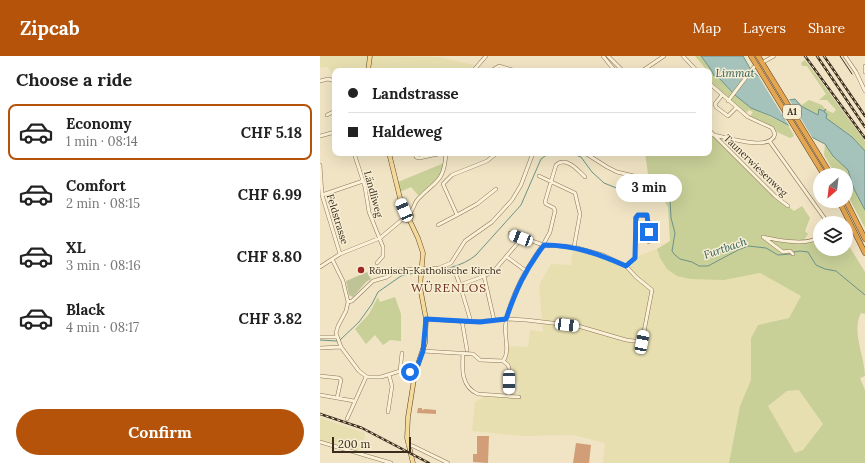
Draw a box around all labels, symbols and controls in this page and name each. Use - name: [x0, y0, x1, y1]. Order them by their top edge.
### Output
- text: Zipcab: [20, 16, 80, 40]
- text: Map: [693, 19, 721, 37]
- text: Layers: [743, 19, 786, 37]
- text: Share: [808, 19, 845, 37]
- water label: Limmat: [715, 66, 755, 80]
- text: Choose a ride: [16, 68, 132, 91]
- text: Landstrasse: [372, 84, 459, 103]
- road number: A1: [783, 105, 801, 119]
- icon: car: [18, 114, 54, 150]
- text: Economy: [66, 114, 131, 133]
- text: Haldeweg: [372, 122, 442, 141]
- text: CHF 5.18: [241, 123, 302, 142]
- street label: Taunerwiesenweg: [721, 131, 791, 200]
- text: 1 min · 08:14: [66, 133, 138, 150]
- north arrow: [813, 168, 853, 208]
- map controls: [813, 168, 853, 256]
- street label: Ländliweg: [361, 169, 386, 219]
- callout: 3 min: [616, 174, 682, 202]
- icon: car: [18, 176, 54, 212]
- text: Comfort: [66, 176, 126, 195]
- text: 3 min: [631, 179, 667, 196]
- text: CHF 6.99: [238, 185, 302, 204]
- street label: Feldstrasse: [324, 192, 352, 246]
- text: 2 min · 08:15: [66, 195, 140, 212]
- car: [394, 197, 414, 223]
- button: layers: [813, 216, 853, 256]
- route end: [640, 223, 658, 241]
- car: [508, 228, 534, 248]
- water label: Furtbach: [702, 234, 749, 262]
- icon: car: [18, 238, 54, 274]
- text: XL: [66, 238, 86, 257]
- text: CHF 8.80: [237, 247, 302, 266]
- text: 3 min · 08:16: [66, 257, 141, 274]
- place label: Römisch-Katholische Kirche: [369, 264, 502, 277]
- marker: Römisch-Katholische Kirche: [356, 265, 366, 275]
- district label: WÜRENLOS: [411, 280, 487, 295]
- icon: car: [18, 300, 54, 336]
- text: Black: [66, 300, 105, 319]
- text: CHF 3.82: [239, 309, 302, 328]
- car: [554, 318, 580, 332]
- text: 4 min · 08:17: [66, 319, 139, 336]
- car: [634, 329, 650, 355]
- route start: [401, 363, 419, 381]
- car: [503, 370, 515, 394]
- button: Confirm: [16, 409, 304, 455]
- scale bar: [332, 435, 411, 454]
- text: 200 m: [338, 437, 370, 451]

